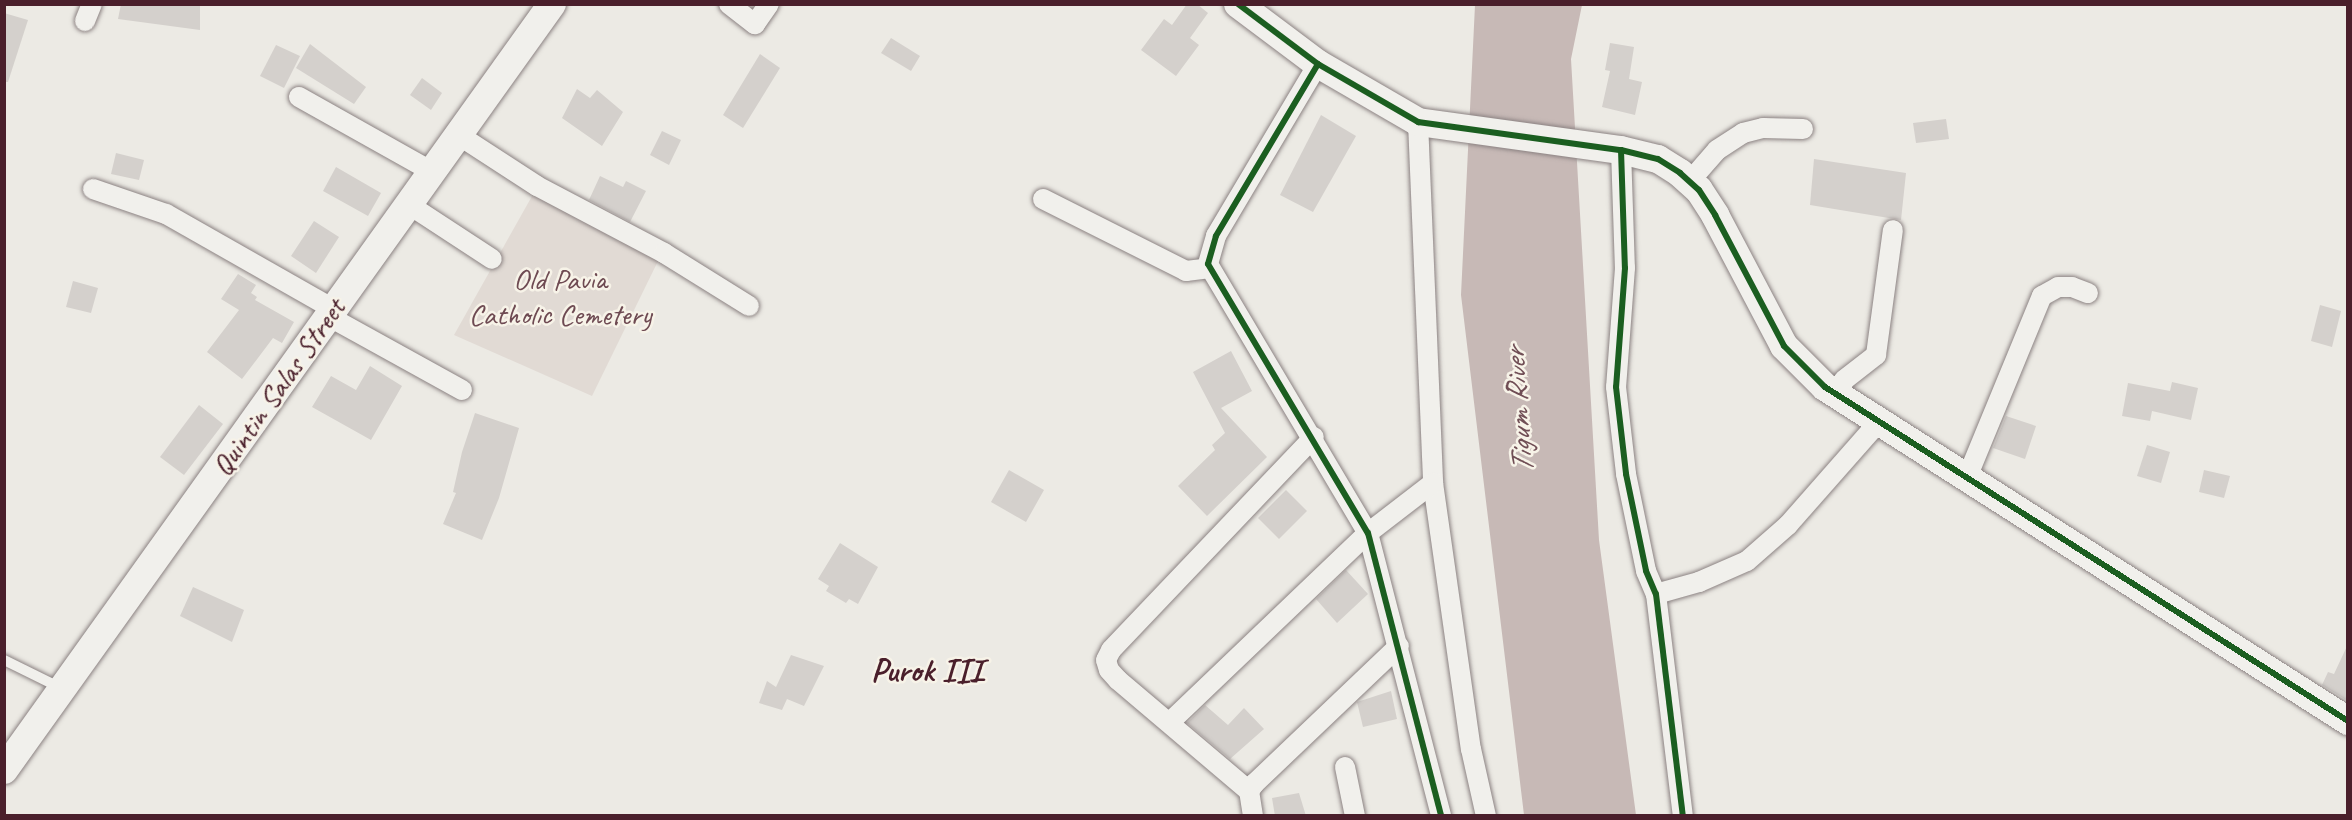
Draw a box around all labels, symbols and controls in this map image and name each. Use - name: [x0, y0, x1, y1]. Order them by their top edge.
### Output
- park label: Old Pavia Catholic Cemetery: [469, 261, 651, 332]
- street label: Quintin Salas Street: [203, 291, 353, 483]
- water label: Tigum River: [1495, 346, 1543, 476]
- district label: Purok III: [871, 651, 983, 691]

